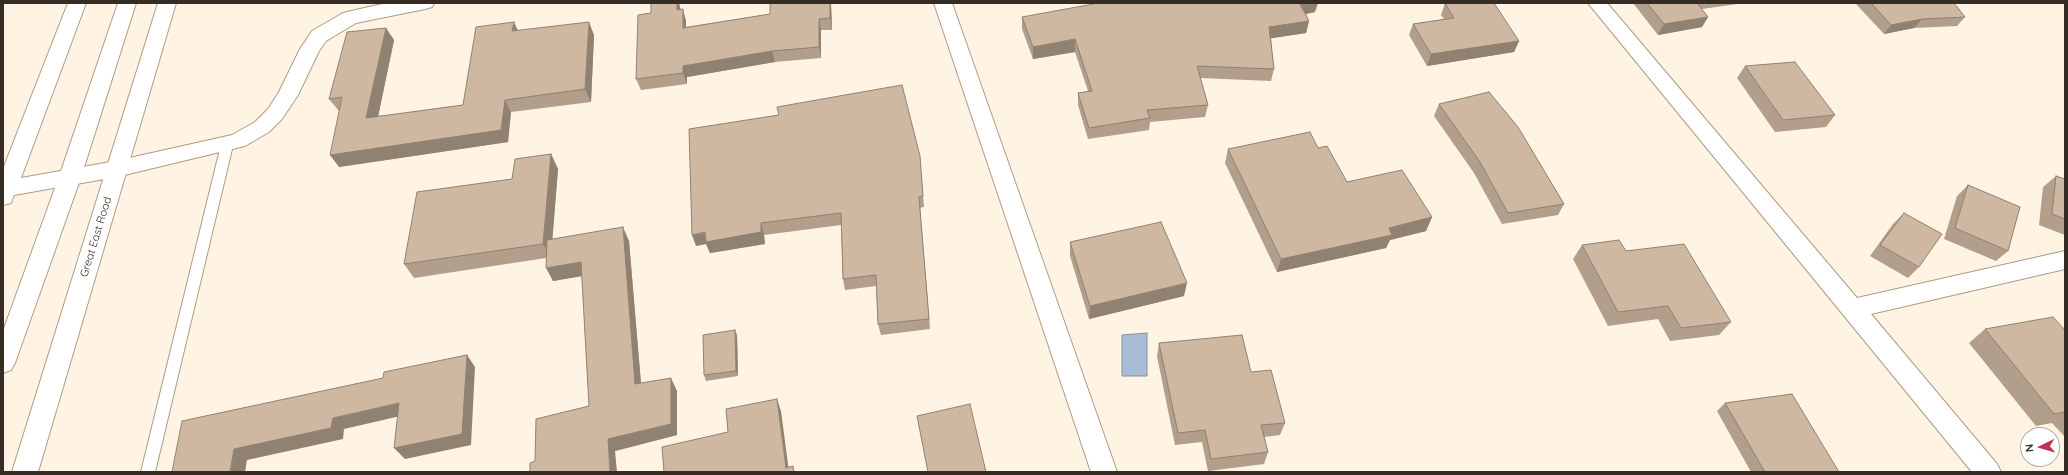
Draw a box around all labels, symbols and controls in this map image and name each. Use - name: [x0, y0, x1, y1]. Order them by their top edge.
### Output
- street label: Great East Road: [77, 195, 115, 279]
- north arrow: [2020, 427, 2060, 467]
- text: N: [2022, 443, 2036, 453]

